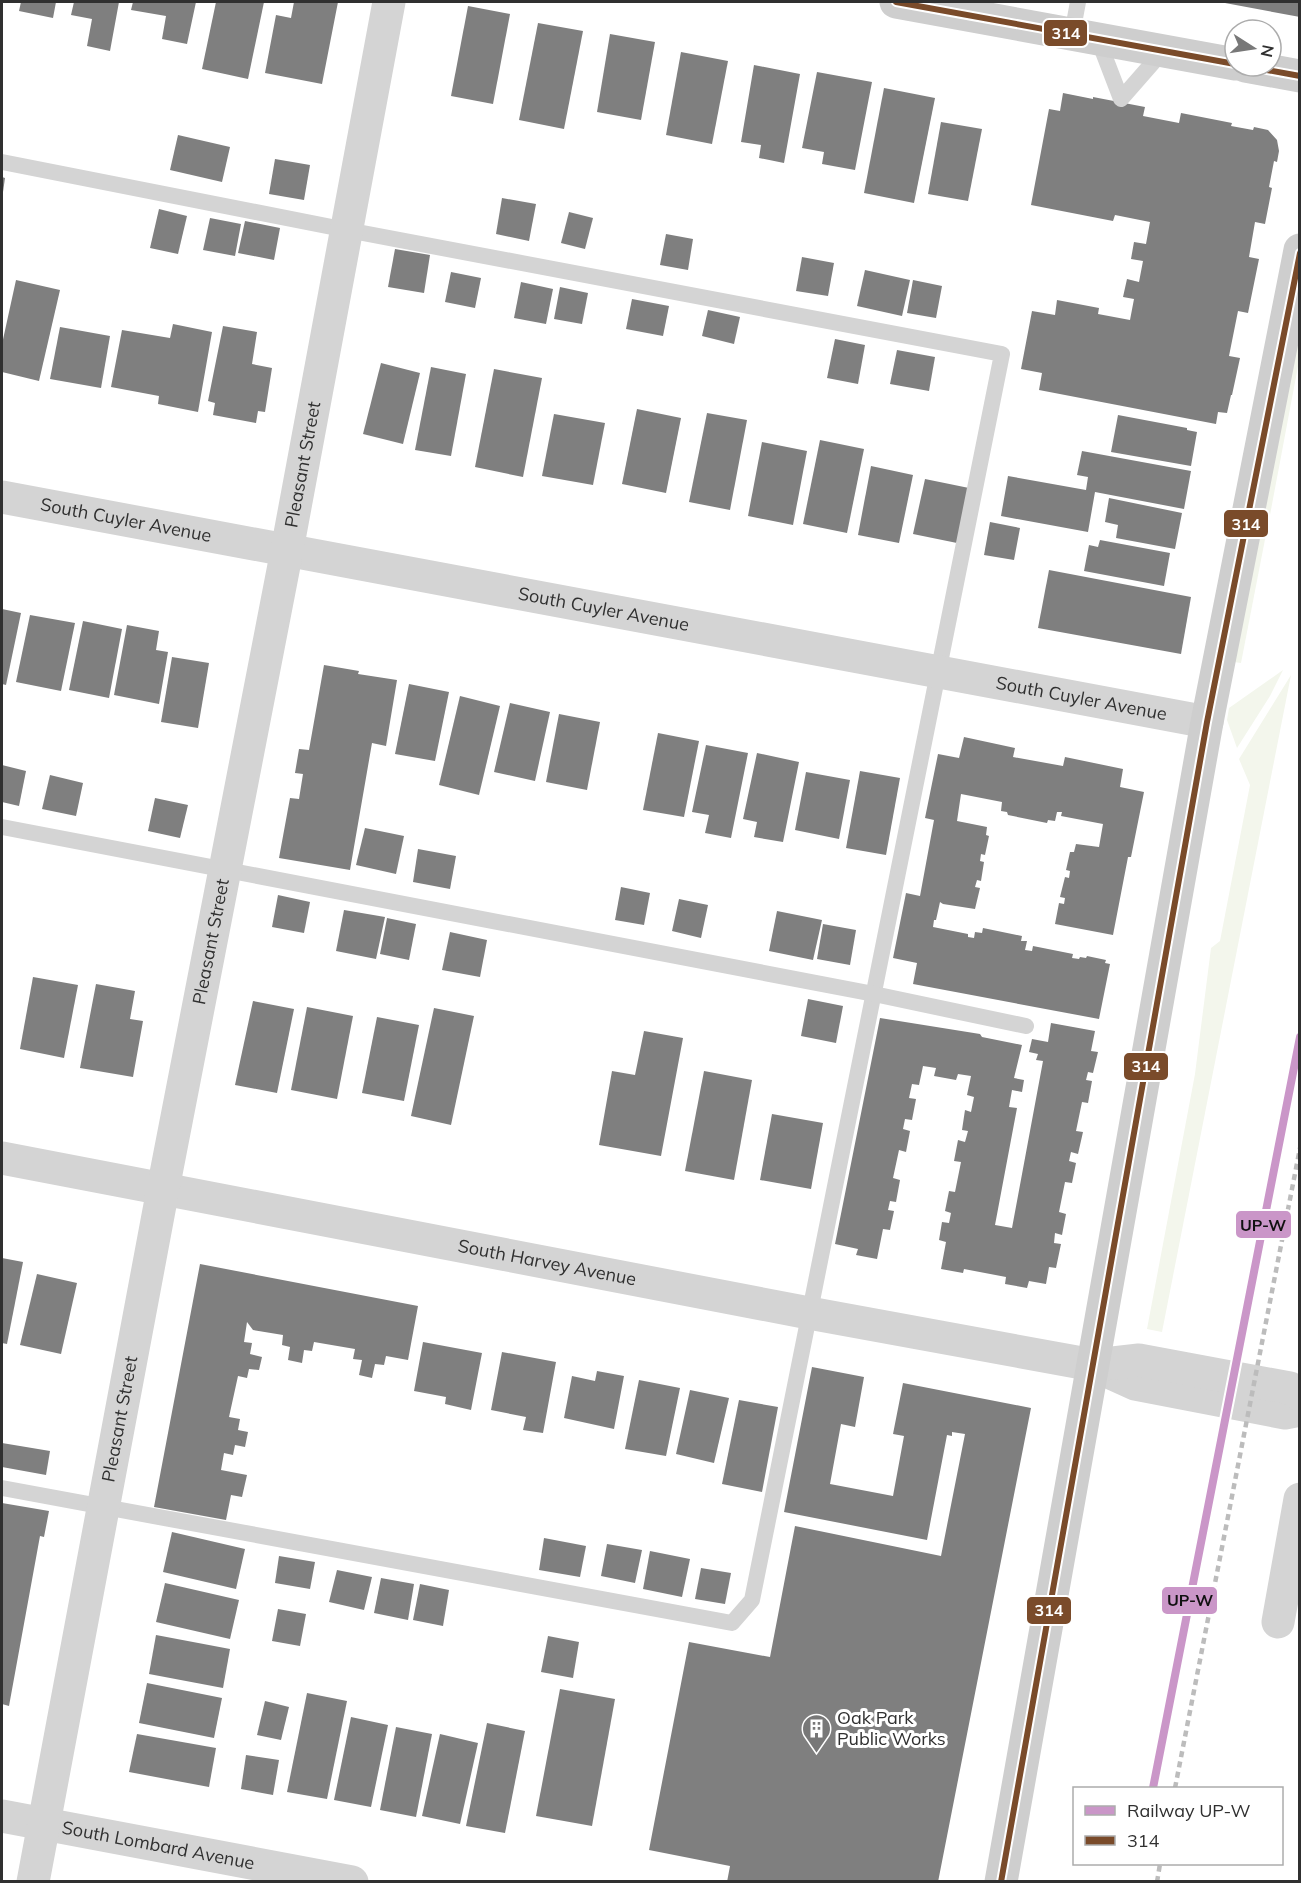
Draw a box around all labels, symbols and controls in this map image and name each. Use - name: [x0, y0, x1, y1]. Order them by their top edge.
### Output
- north arrow: [1223, 18, 1283, 78]
- line badge: 314: [1043, 19, 1088, 47]
- text: 314: [1052, 23, 1081, 43]
- text: N: [1257, 43, 1279, 59]
- street label: Pleasant Street: [279, 399, 325, 529]
- street label: South Cuyler Avenue: [39, 492, 213, 547]
- line badge: 314: [1223, 509, 1269, 538]
- text: 314: [1232, 514, 1261, 534]
- street label: South Cuyler Avenue: [516, 582, 691, 636]
- street label: South Cuyler Avenue: [994, 671, 1169, 725]
- street label: Pleasant Street: [187, 877, 234, 1007]
- line badge: 314: [1123, 1052, 1169, 1081]
- text: 314: [1132, 1056, 1161, 1076]
- line badge: UP-W: [1235, 1210, 1292, 1239]
- text: UP-W: [1240, 1215, 1286, 1235]
- street label: South Harvey Avenue: [456, 1234, 638, 1291]
- street label: Pleasant Street: [96, 1354, 142, 1484]
- line badge: UP-W: [1161, 1586, 1218, 1615]
- text: UP-W: [1167, 1590, 1213, 1610]
- line badge: 314: [1026, 1596, 1072, 1625]
- text: 314: [1035, 1600, 1064, 1620]
- place label: Oak Park Public Works: [837, 1706, 946, 1750]
- building icon: Oak Park Public Works: [800, 1712, 832, 1754]
- legend: [1073, 1787, 1283, 1865]
- text: Railway UP-W: [1127, 1799, 1250, 1822]
- street label: South Lombard Avenue: [60, 1816, 257, 1874]
- text: 314: [1127, 1829, 1160, 1852]

